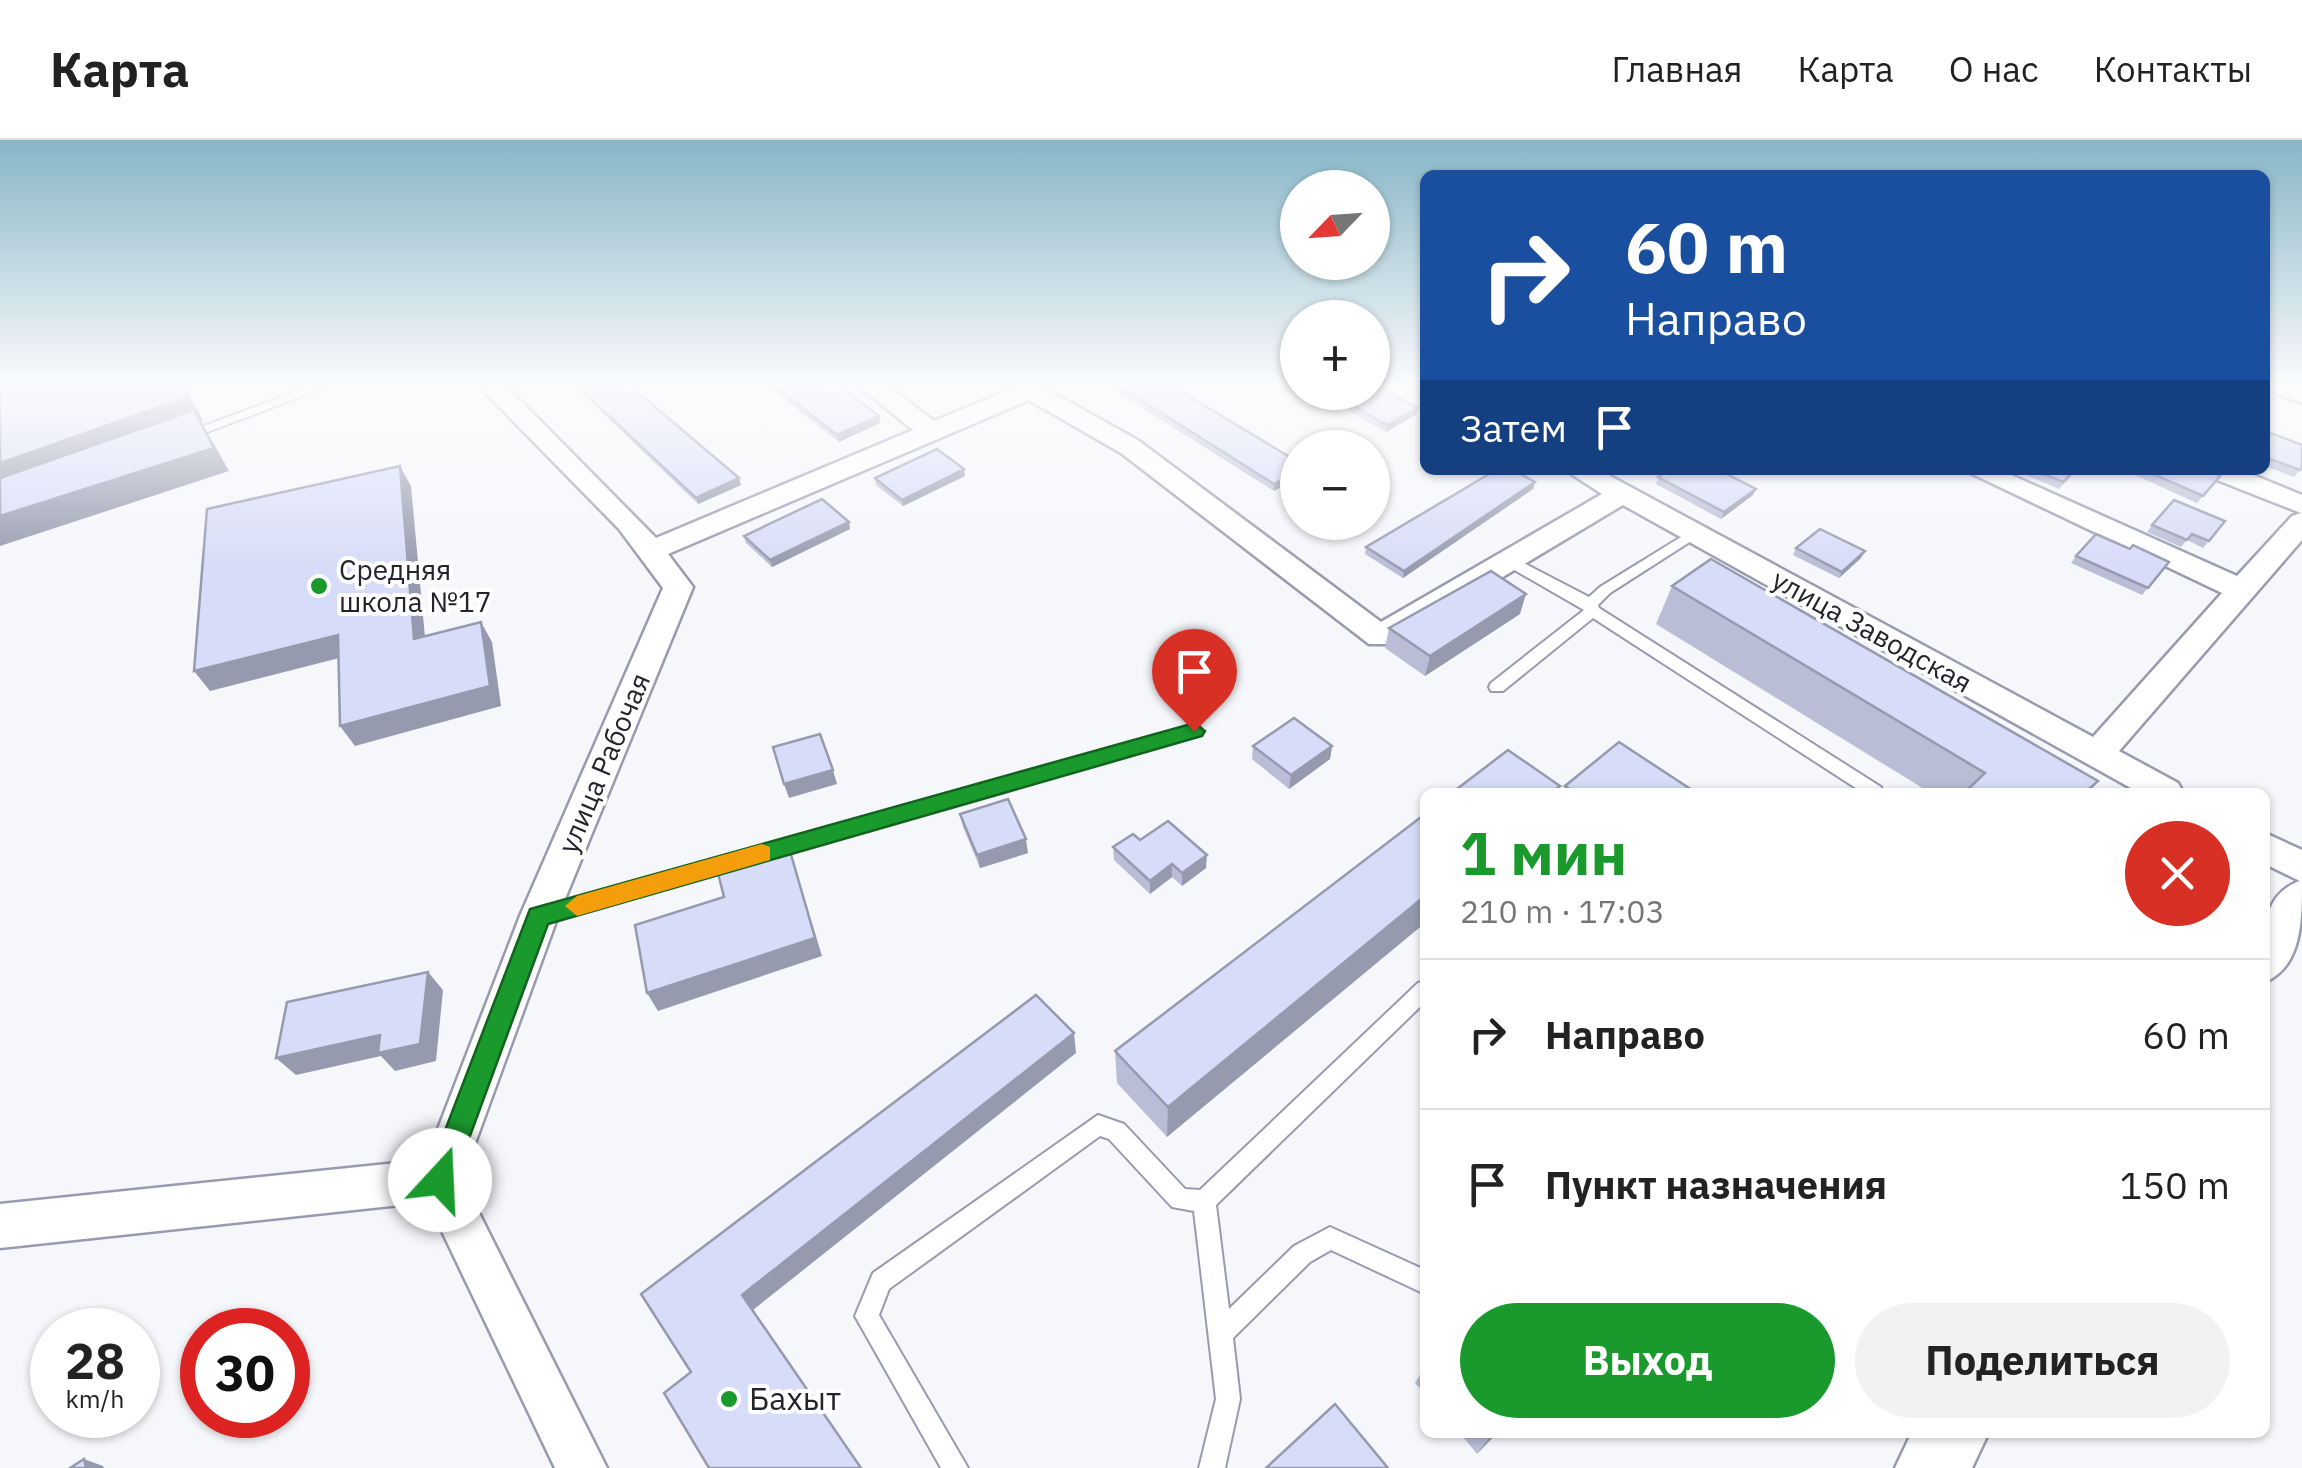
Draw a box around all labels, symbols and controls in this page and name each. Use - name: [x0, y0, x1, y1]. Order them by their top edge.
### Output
- text: Карта: [50, 38, 189, 100]
- text: Главная: [1612, 46, 1742, 92]
- text: Карта: [1797, 46, 1894, 92]
- text: О нас: [1949, 46, 2039, 92]
- text: Контакты: [2094, 46, 2252, 92]
- north arrow: [1280, 170, 1390, 280]
- map controls: [1280, 170, 1390, 540]
- text: 60 m: [1625, 201, 1788, 292]
- icon: right: [1460, 210, 1590, 340]
- text: Направо: [1625, 289, 1807, 347]
- button: +: [1280, 300, 1390, 410]
- icon: arrive: [1587, 400, 1642, 455]
- text: Затем: [1460, 403, 1567, 452]
- button: −: [1280, 430, 1390, 540]
- place label: Средняя школа №17: [339, 551, 492, 620]
- street label: улица Заводская: [1766, 560, 1979, 701]
- marker: Средняя школа №17: [308, 575, 330, 597]
- pin: [1152, 629, 1237, 732]
- icon: arrive: [1167, 644, 1222, 699]
- street label: улица Рабочая: [549, 667, 658, 859]
- text: 1 мин: [1460, 813, 1627, 892]
- button: close: [2125, 821, 2230, 926]
- text: 210 m · 17:03: [1460, 890, 1665, 932]
- icon: right: [1460, 1007, 1515, 1062]
- text: Направо: [1545, 1010, 1705, 1059]
- text: 60 m: [2142, 1010, 2230, 1059]
- position arrow: [388, 1128, 492, 1232]
- icon: arrive: [1460, 1157, 1515, 1212]
- text: Пункт назначения: [1545, 1160, 1887, 1209]
- text: 150 m: [2119, 1160, 2230, 1209]
- button: Выход: [1460, 1303, 1835, 1418]
- button: Поделиться: [1855, 1303, 2230, 1418]
- speed limit sign: 30: [180, 1308, 310, 1438]
- text: 28: [65, 1328, 125, 1393]
- place label: Бахыт: [749, 1377, 841, 1419]
- text: km/h: [66, 1382, 124, 1415]
- marker: Бахыт: [718, 1388, 740, 1410]

